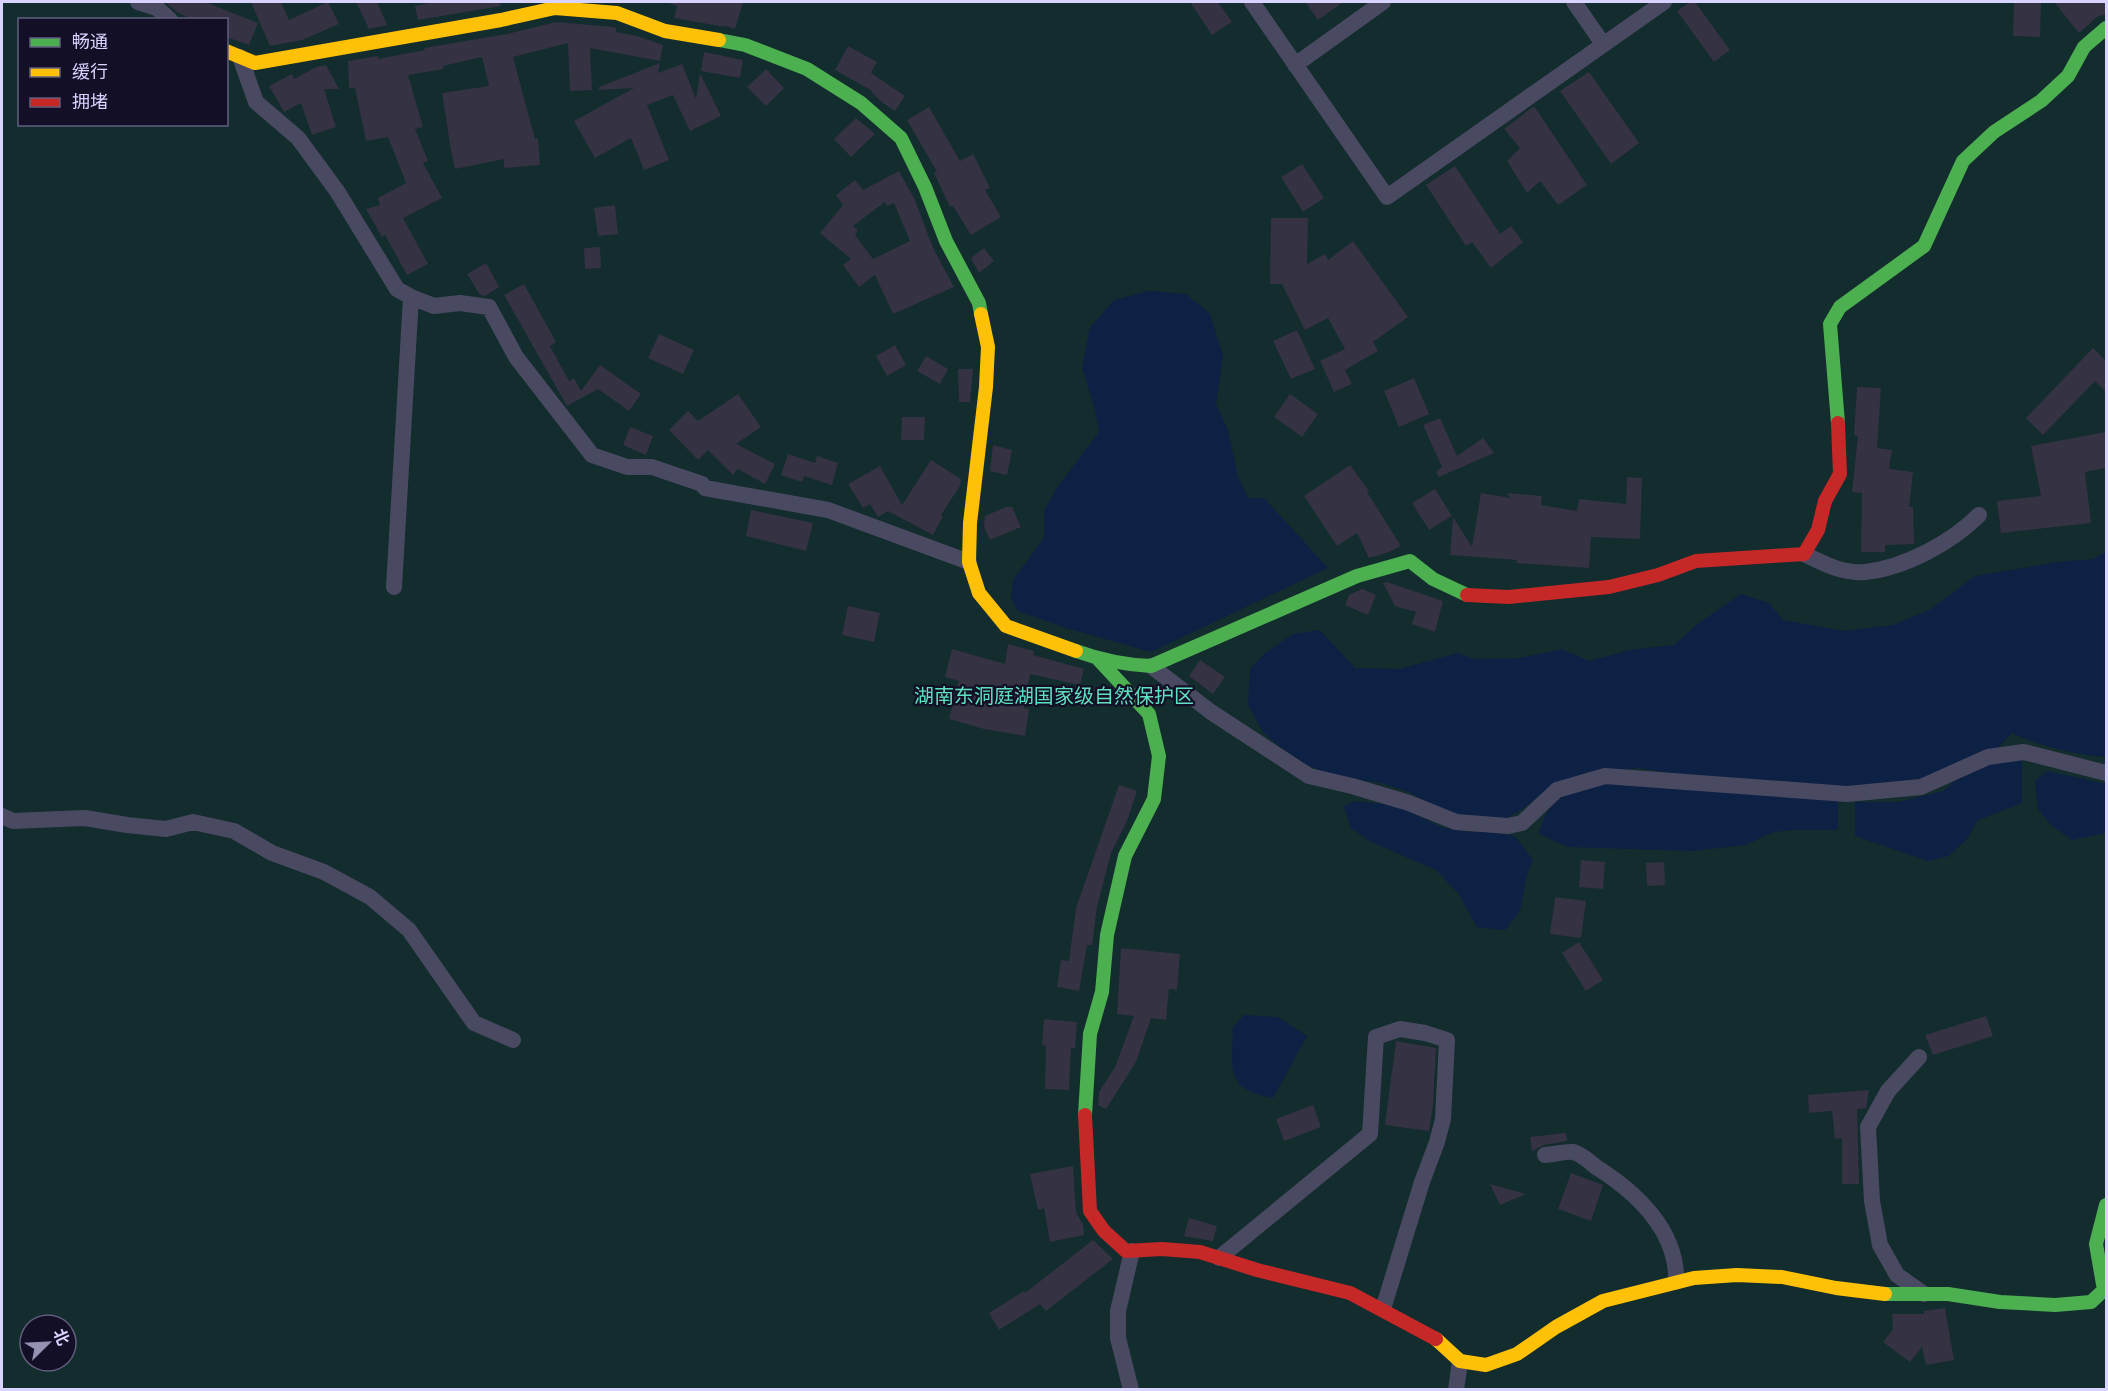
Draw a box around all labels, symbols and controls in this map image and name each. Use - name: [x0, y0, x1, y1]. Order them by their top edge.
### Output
- legend: [18, 18, 228, 126]
- text: 畅通: [72, 29, 108, 53]
- text: 缓行: [72, 59, 108, 83]
- text: 拥堵: [72, 89, 108, 113]
- park label: 湖南东洞庭湖国家级自然保护区: [914, 682, 1194, 709]
- north arrow: [18, 1313, 78, 1373]
- text: 北: [48, 1325, 75, 1349]

